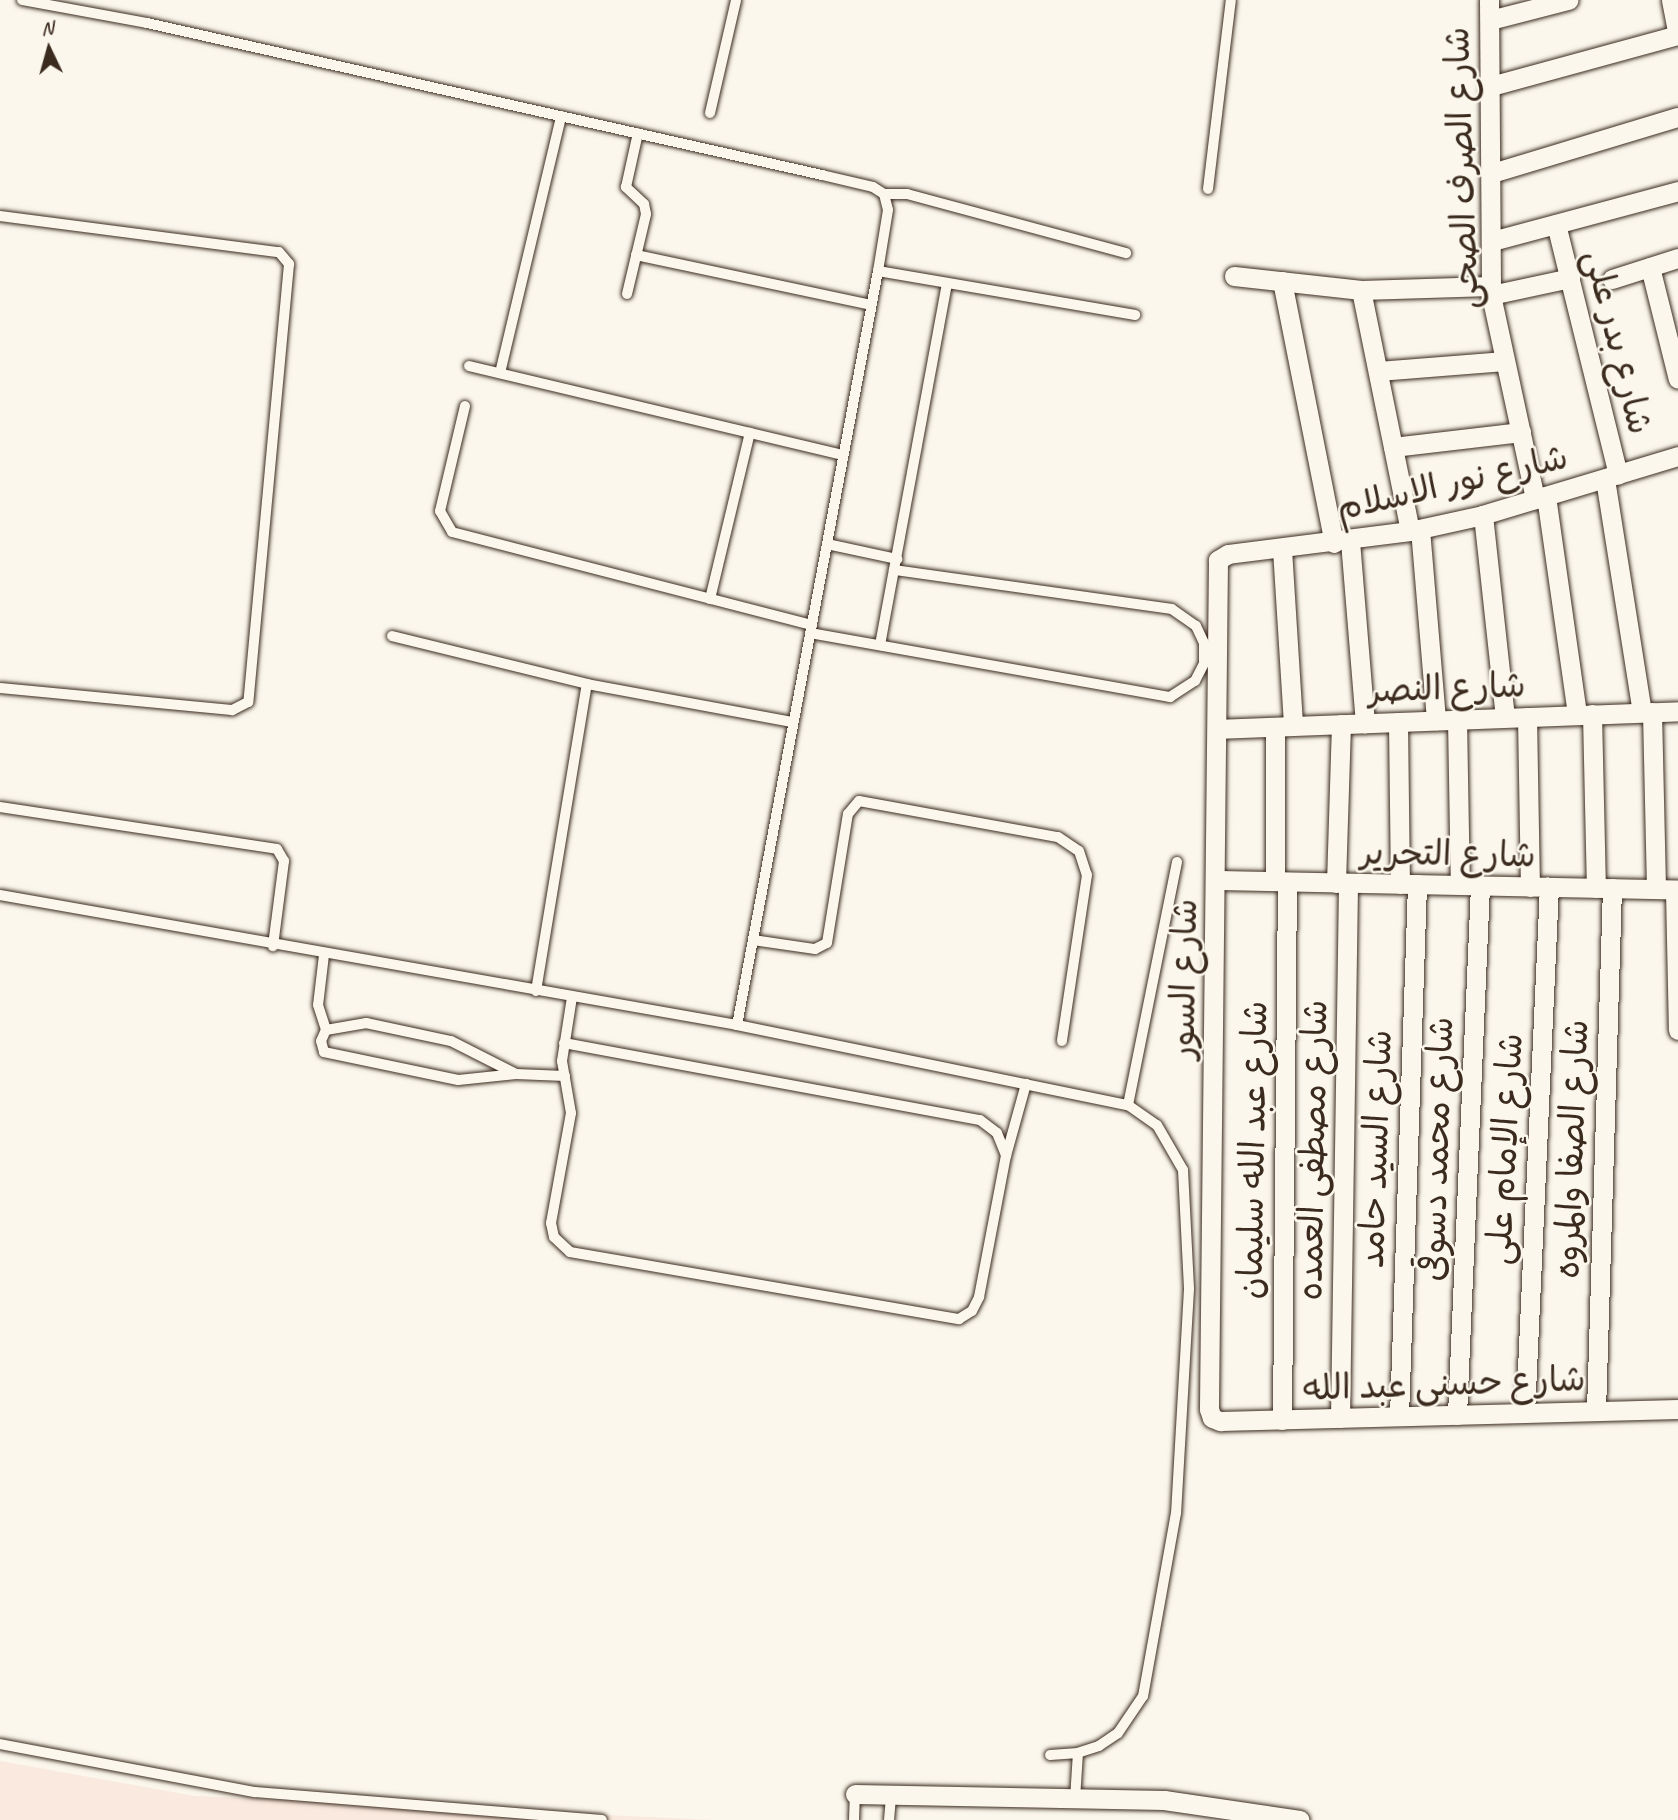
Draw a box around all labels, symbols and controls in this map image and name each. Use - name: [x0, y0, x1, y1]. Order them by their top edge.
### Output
- north arrow: [14, 14, 84, 84]
- text: N: [40, 16, 54, 41]
- street label: شارع الصرف الصحى: [1436, 26, 1488, 310]
- street label: شارع بدر على: [1575, 246, 1661, 438]
- street label: شارع نور الاسلام: [1332, 436, 1572, 530]
- street label: شارع النصر: [1368, 664, 1526, 712]
- street label: شارع التحرير: [1360, 831, 1536, 877]
- street label: شارع السور: [1162, 898, 1206, 1060]
- street label: شارع مصطفى العمده: [1289, 999, 1337, 1301]
- street label: شارع عبد الله سليمان: [1229, 1000, 1277, 1300]
- street label: شارع محمد دسوقى: [1411, 1016, 1463, 1282]
- street label: شارع الصفا والمروه: [1546, 1019, 1598, 1279]
- street label: شارع السيد حامد: [1351, 1029, 1401, 1269]
- street label: شارع الإمام على: [1478, 1032, 1532, 1266]
- street label: شارع حسنى عبد الله: [1302, 1358, 1586, 1410]

